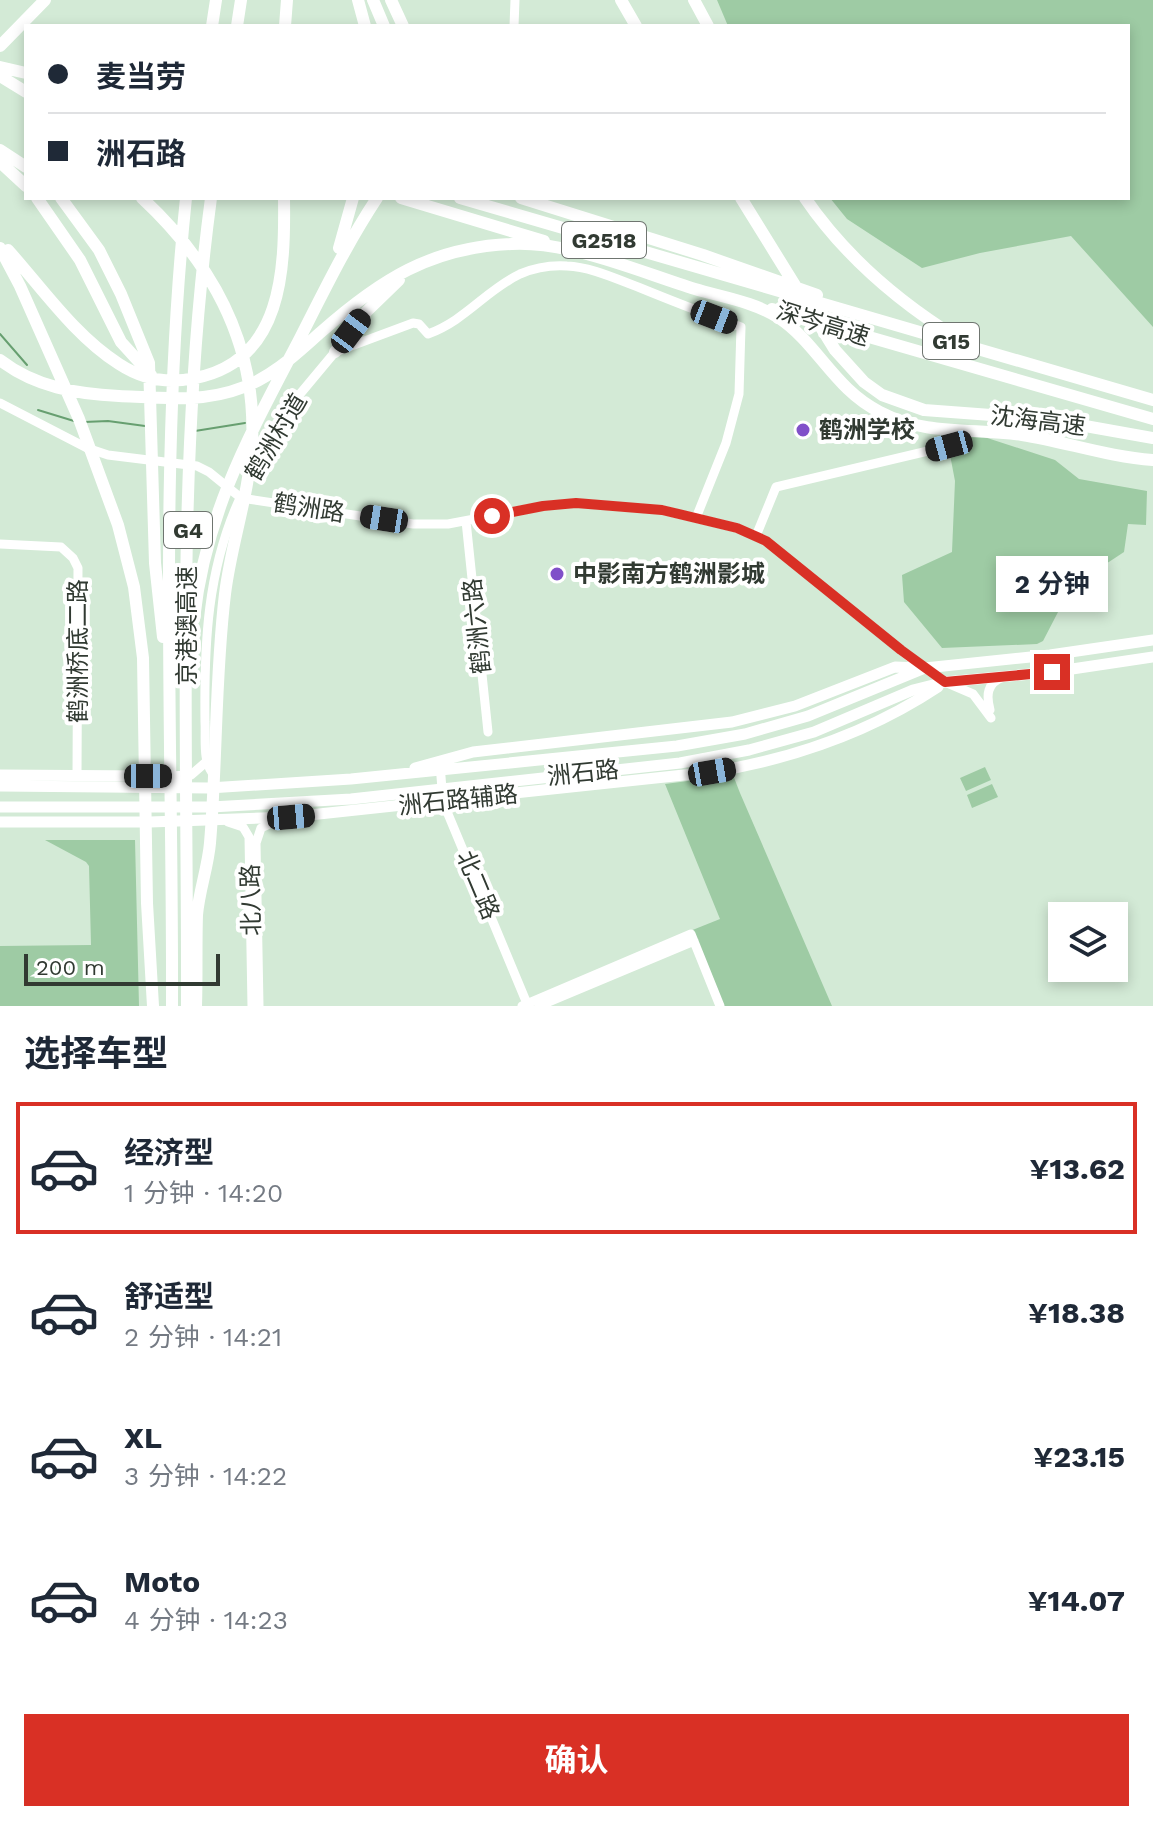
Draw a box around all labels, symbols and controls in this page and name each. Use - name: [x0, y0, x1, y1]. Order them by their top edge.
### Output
- text: 麦当劳: [96, 59, 186, 94]
- text: 洲石路: [96, 136, 186, 171]
- road number: G2518: [562, 222, 646, 258]
- car: [687, 297, 741, 337]
- street label: 深岑高速: [773, 297, 873, 351]
- car: [327, 305, 375, 357]
- road number: G15: [923, 323, 979, 359]
- street label: 鹤洲村道: [239, 389, 313, 485]
- street label: 沈海高速: [989, 401, 1087, 441]
- place label: 鹤洲学校: [819, 416, 915, 444]
- marker: 鹤洲学校: [794, 421, 812, 439]
- car: [923, 428, 975, 464]
- street label: 鹤洲路: [271, 489, 347, 527]
- route start: [474, 498, 510, 534]
- car: [358, 503, 410, 535]
- road number: G4: [164, 512, 212, 548]
- callout: 2 分钟: [996, 556, 1108, 612]
- place label: 中影南方鹤洲影城: [573, 560, 765, 588]
- marker: 中影南方鹤洲影城: [548, 565, 566, 583]
- street label: 京港澳高速: [173, 566, 201, 686]
- text: 2 分钟: [1015, 569, 1089, 599]
- street label: 鹤洲六路: [458, 577, 496, 675]
- street label: 鹤洲桥底二路: [64, 579, 92, 723]
- route end: [1034, 654, 1070, 690]
- street label: 洲石路: [546, 755, 620, 791]
- car: [686, 756, 738, 788]
- car: [124, 764, 172, 788]
- street label: 洲石路辅路: [397, 780, 519, 820]
- car: [266, 803, 316, 831]
- street label: 北二路: [451, 846, 505, 924]
- street label: 北八路: [236, 864, 266, 936]
- map controls: [1048, 902, 1128, 982]
- button: layers: [1048, 902, 1128, 982]
- scale bar: [24, 950, 220, 986]
- text: 200 m: [36, 955, 105, 980]
- text: 选择车型: [24, 1033, 168, 1075]
- icon: car: [28, 1132, 100, 1204]
- text: 经济型: [124, 1135, 214, 1170]
- text: ¥13.62: [1029, 1151, 1125, 1186]
- text: 1 分钟 · 14:20: [124, 1178, 283, 1208]
- icon: car: [28, 1276, 100, 1348]
- text: 舒适型: [124, 1279, 214, 1314]
- text: ¥18.38: [1028, 1295, 1125, 1330]
- text: 2 分钟 · 14:21: [124, 1322, 282, 1352]
- icon: car: [28, 1420, 100, 1492]
- text: XL: [124, 1420, 162, 1455]
- text: ¥23.15: [1033, 1439, 1125, 1474]
- text: 3 分钟 · 14:22: [124, 1461, 287, 1491]
- icon: car: [28, 1564, 100, 1636]
- text: Moto: [124, 1564, 200, 1599]
- text: ¥14.07: [1028, 1583, 1125, 1618]
- text: 4 分钟 · 14:23: [124, 1605, 288, 1635]
- button: 确认: [24, 1714, 1129, 1806]

